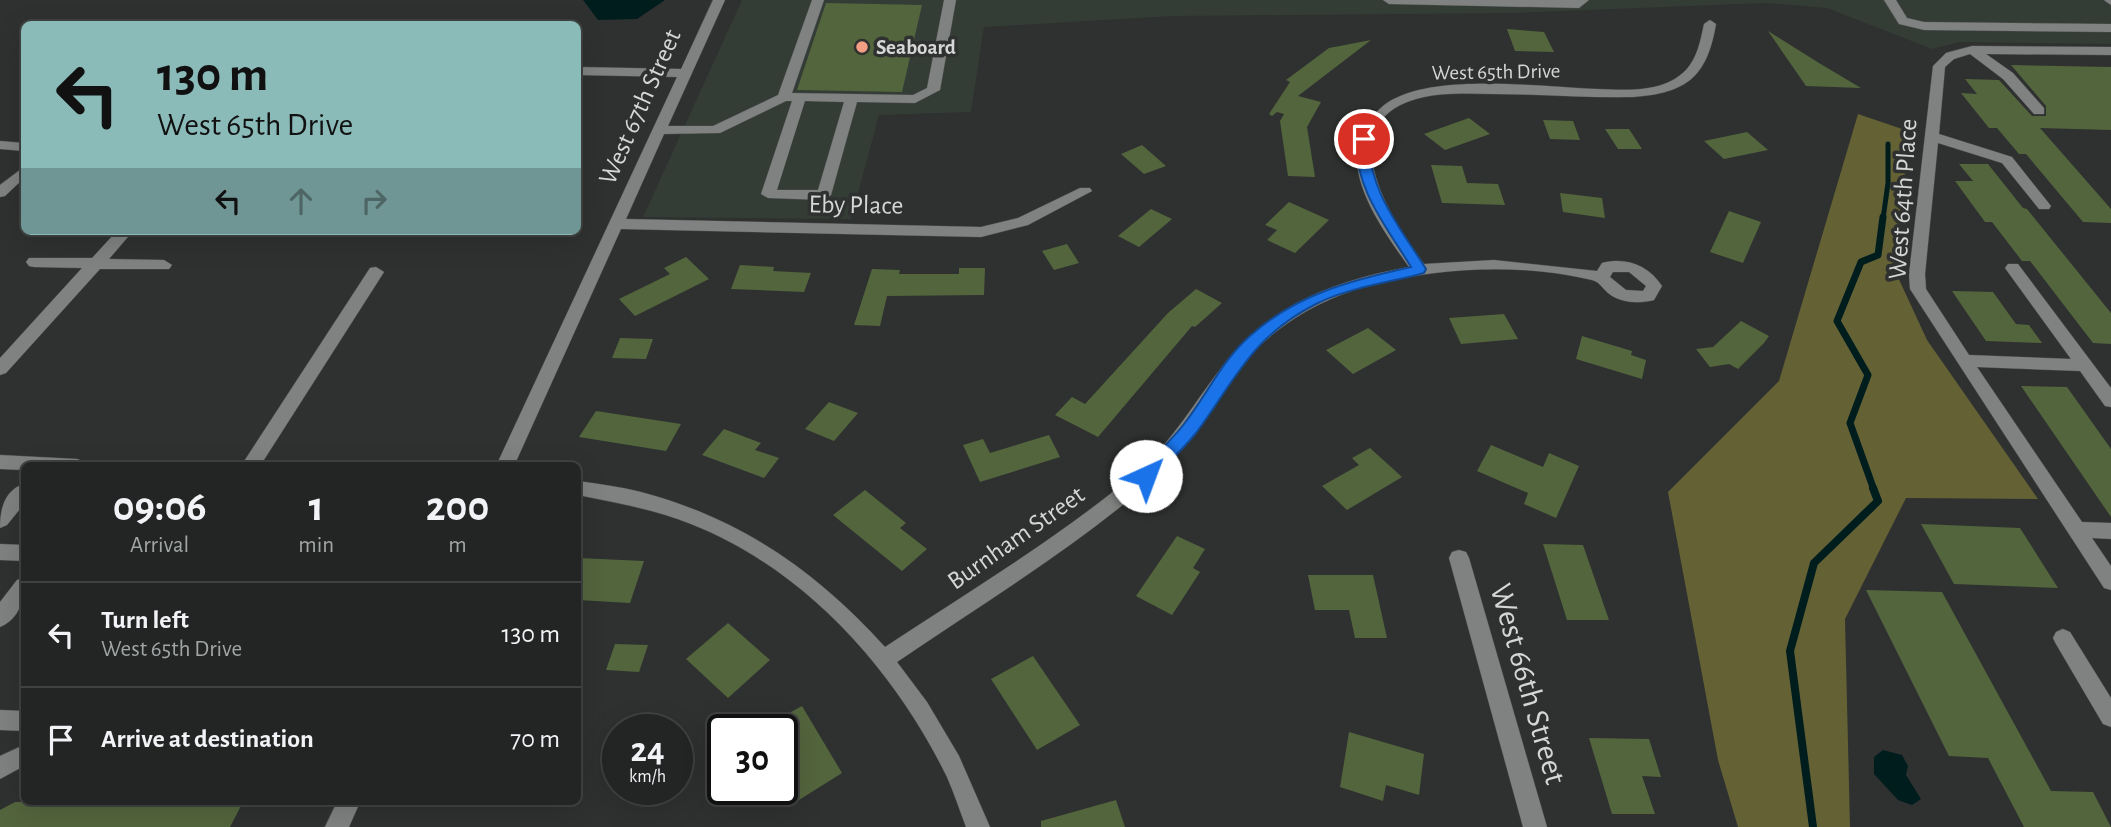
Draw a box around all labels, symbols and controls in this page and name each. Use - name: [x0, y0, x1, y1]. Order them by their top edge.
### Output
- street label: West 67th Street: [594, 26, 686, 188]
- place label: Seaboard: [876, 37, 956, 58]
- marker: Seaboard: [854, 39, 870, 55]
- icon: left: [42, 49, 133, 140]
- text: 130 m: [157, 51, 268, 100]
- street label: West 65th Drive: [1431, 60, 1561, 84]
- text: West 65th Drive: [157, 109, 353, 141]
- pin: [1334, 109, 1394, 169]
- street label: West 64th Place: [1884, 118, 1922, 280]
- icon: arrive: [1345, 120, 1383, 158]
- icon: left: [209, 182, 247, 220]
- icon: ahead: [282, 182, 320, 220]
- icon: right: [355, 182, 393, 220]
- street label: Eby Place: [808, 191, 904, 219]
- position arrow: [1109, 439, 1183, 513]
- street label: Burnham Street: [943, 481, 1089, 595]
- text: 09:06: [113, 486, 207, 528]
- text: 1: [309, 486, 324, 528]
- text: 200: [426, 486, 489, 528]
- text: Arrival: [130, 534, 189, 557]
- text: min: [298, 534, 334, 557]
- text: m: [448, 534, 467, 557]
- street label: West 66th Street: [1484, 580, 1572, 788]
- text: Turn left: [101, 607, 189, 633]
- icon: left: [42, 616, 80, 654]
- text: 130 m: [502, 621, 560, 647]
- text: West 65th Drive: [101, 638, 242, 661]
- speed limit sign: 30: [707, 714, 798, 805]
- icon: arrive: [42, 721, 80, 759]
- text: Arrive at destination: [101, 726, 314, 752]
- text: 70 m: [510, 726, 560, 752]
- text: 24: [630, 733, 665, 768]
- text: km/h: [629, 768, 666, 786]

